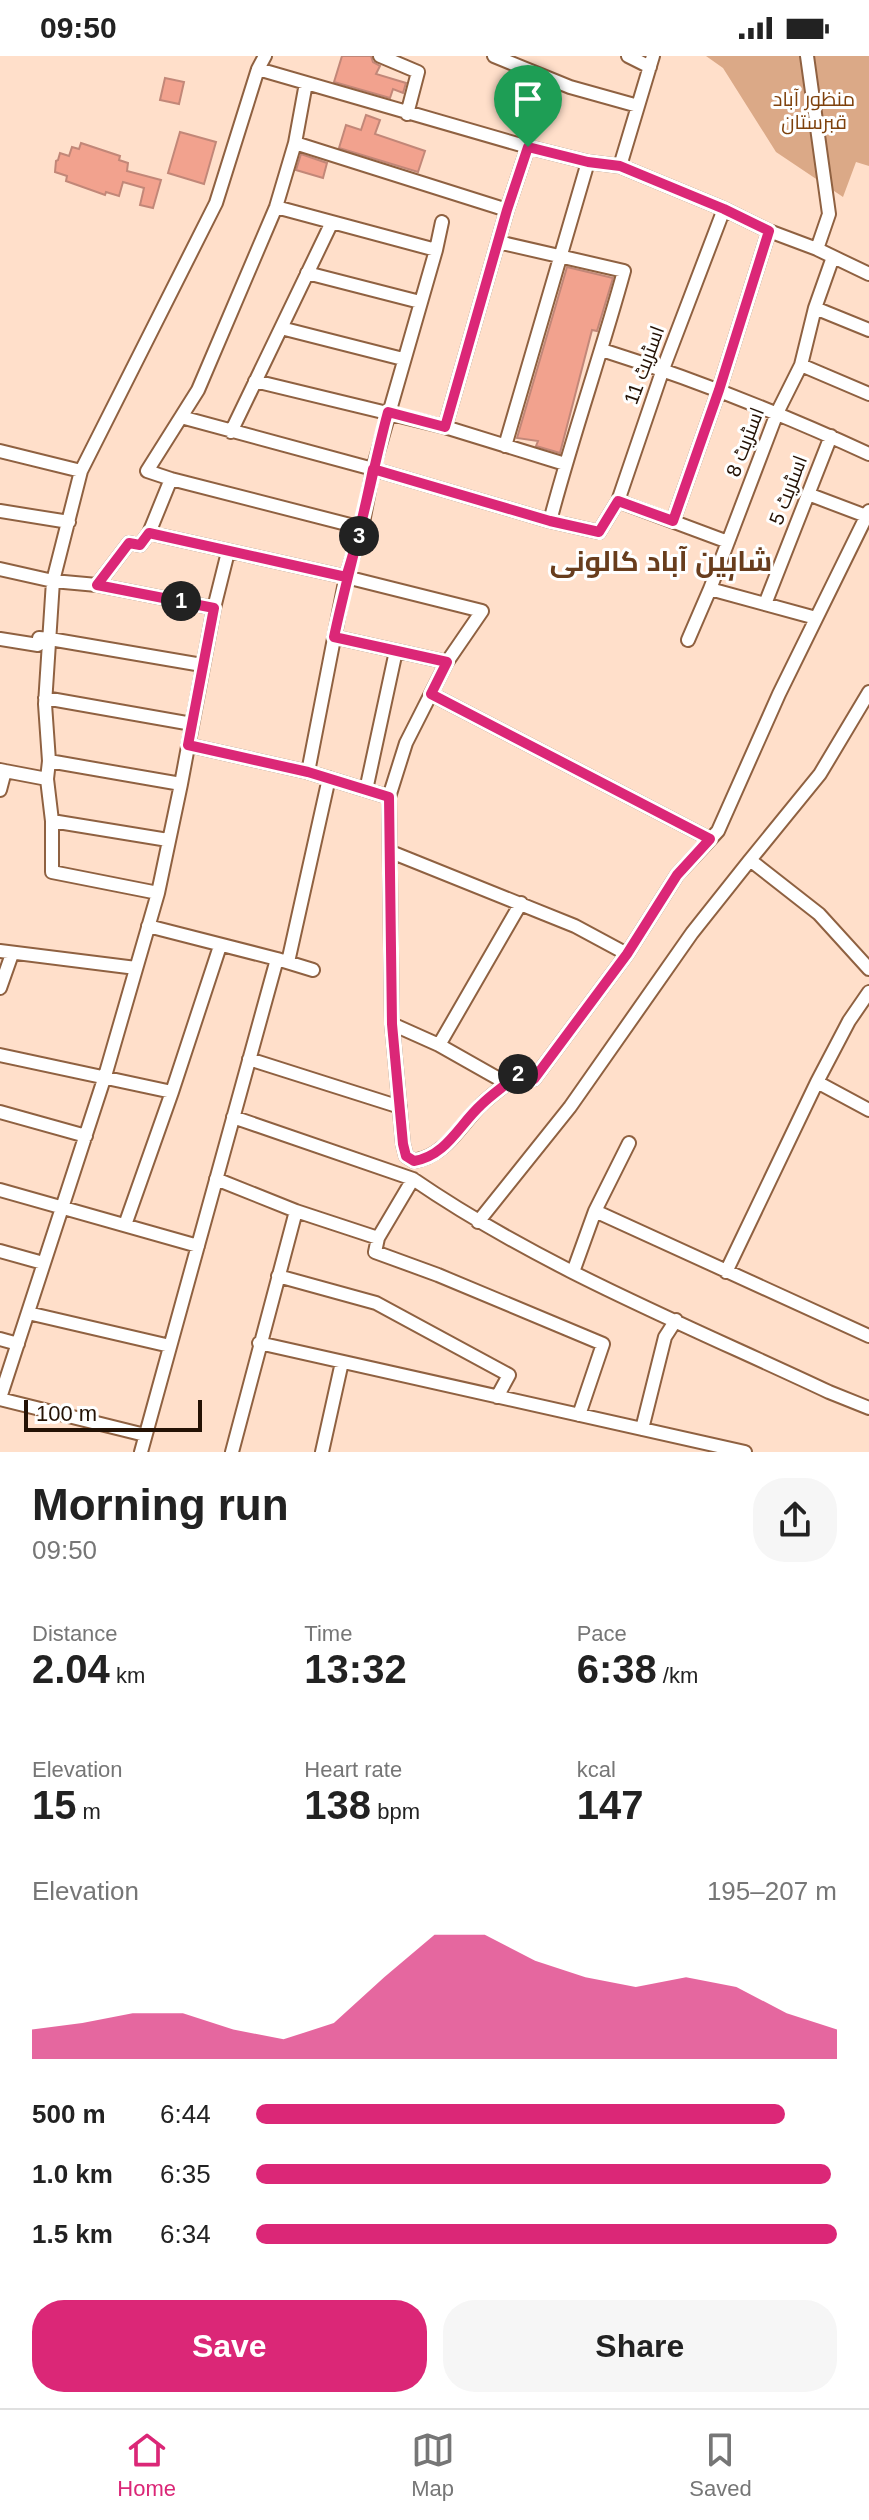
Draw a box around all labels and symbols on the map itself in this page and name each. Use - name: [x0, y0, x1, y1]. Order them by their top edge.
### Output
- pin: [494, 65, 562, 147]
- park label: منظور آباد قبرستان: [773, 88, 855, 135]
- street label: اسٹریٹ 11: [620, 323, 669, 408]
- street label: اسٹریٹ 8: [722, 404, 769, 480]
- street label: اسٹریٹ 5: [765, 452, 812, 528]
- pin: 3: [339, 516, 379, 556]
- district label: شاہین آباد کالونی: [550, 546, 772, 581]
- pin: 1: [161, 581, 201, 621]
- pin: 2: [498, 1054, 538, 1094]
- scale bar: [24, 1396, 202, 1432]

